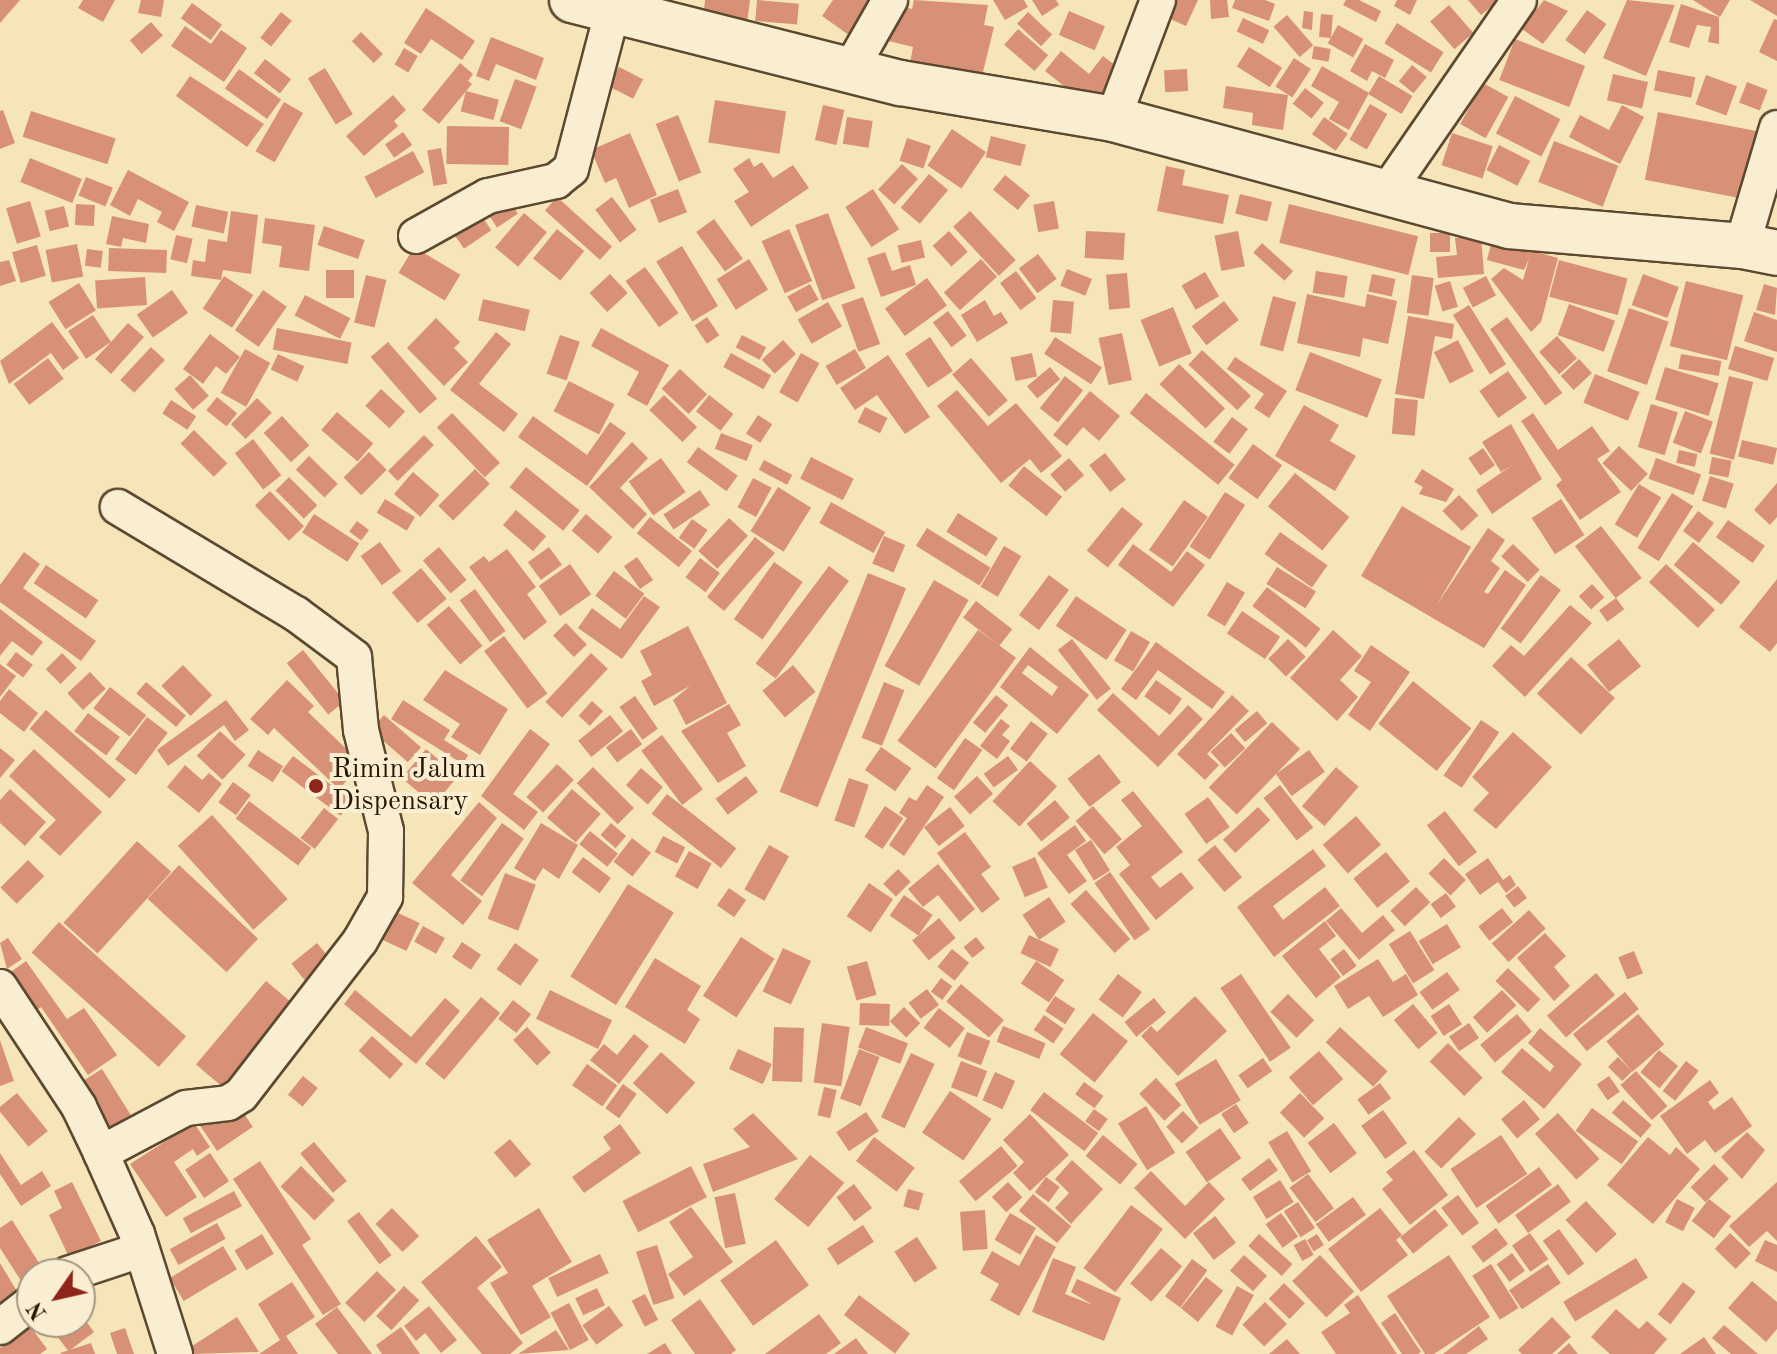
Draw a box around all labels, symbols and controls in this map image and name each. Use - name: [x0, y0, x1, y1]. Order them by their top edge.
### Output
- place label: Rimin Jalum Dispensary: [332, 753, 486, 819]
- marker: Rimin Jalum Dispensary: [307, 777, 325, 795]
- north arrow: [16, 1258, 96, 1338]
- text: N: [24, 1297, 52, 1323]

